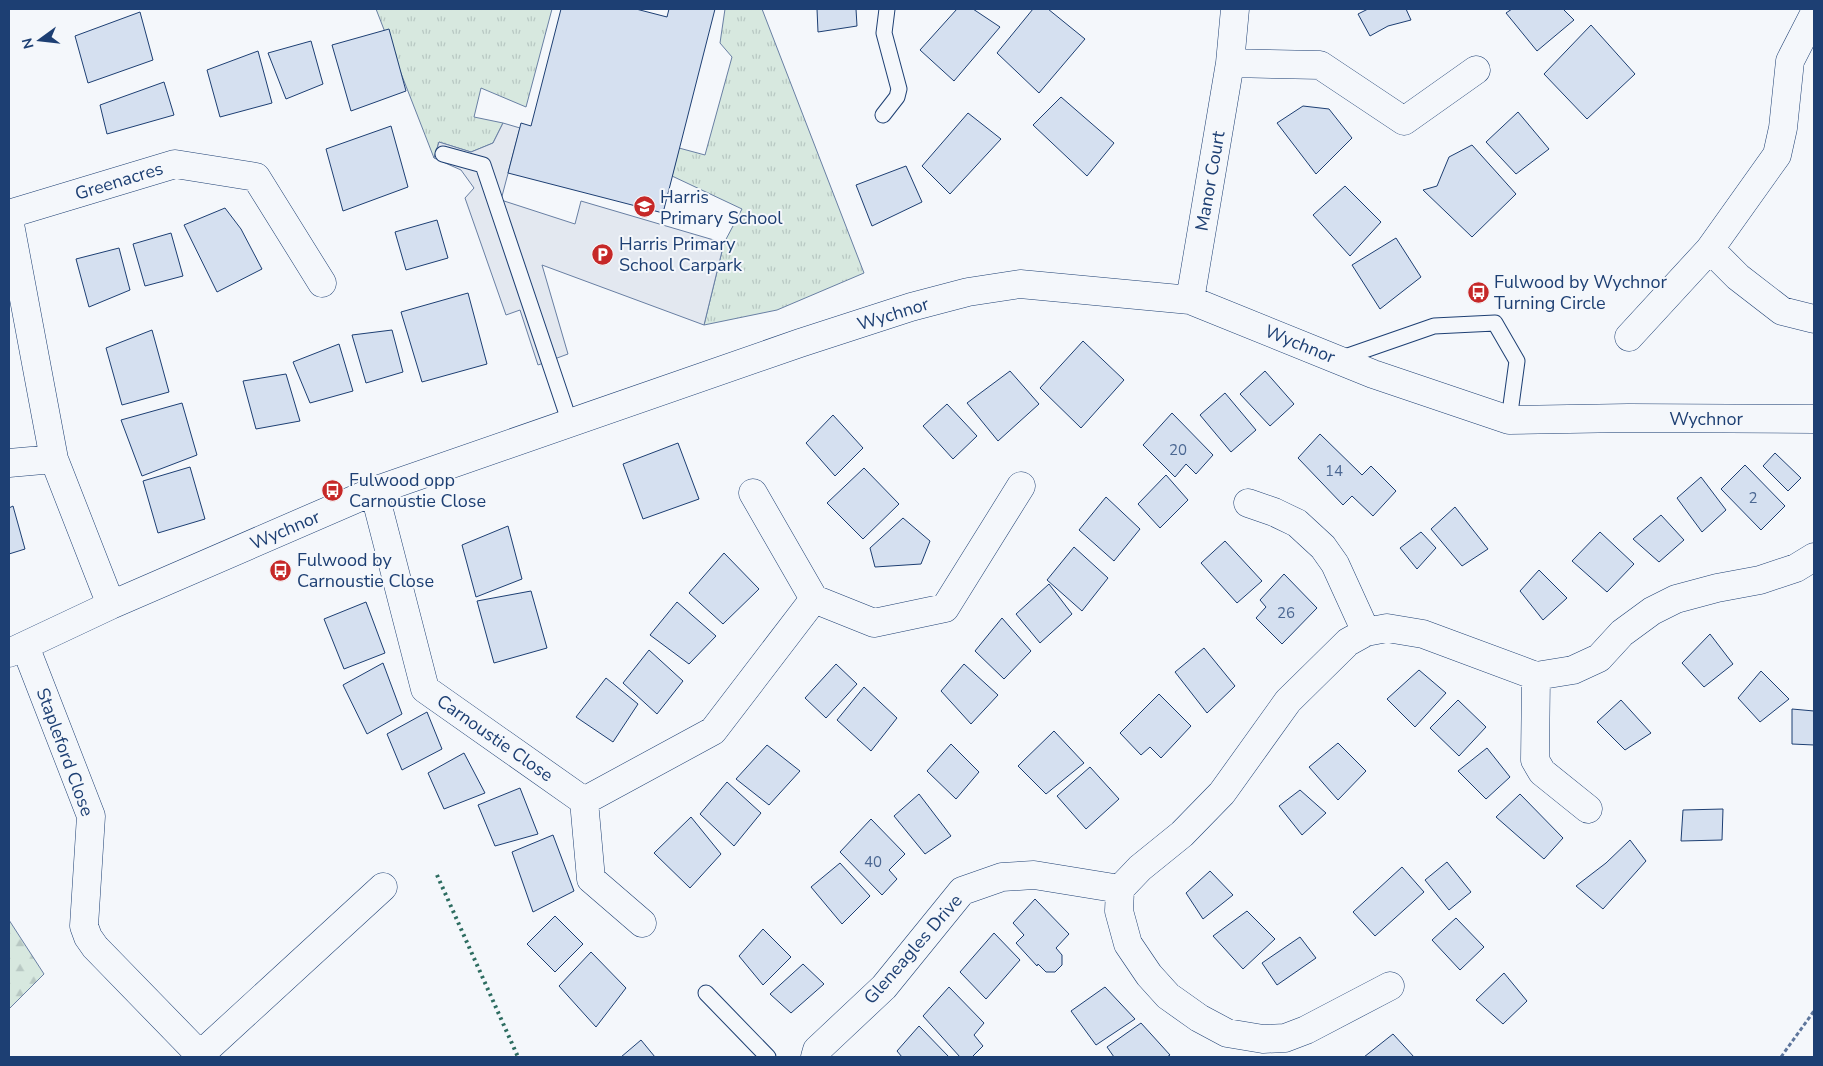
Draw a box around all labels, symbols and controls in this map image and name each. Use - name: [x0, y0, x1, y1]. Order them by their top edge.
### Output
- north arrow: [15, 15, 65, 65]
- text: N: [17, 36, 38, 51]
- street label: Manor Court: [1189, 128, 1231, 233]
- street label: Greenacres: [72, 156, 166, 206]
- place label: Harris Primary School: [660, 185, 783, 230]
- school or university icon: Harris Primary School: [632, 195, 656, 219]
- place label: Harris Primary School Carpark: [619, 232, 743, 277]
- parking icon: Harris Primary School Carpark: [591, 242, 615, 266]
- place label: Fulwood by Wychnor Turning Circle: [1494, 270, 1667, 315]
- bus stop icon: Fulwood by Wychnor Turning Circle: [1466, 280, 1490, 304]
- street label: Wychnor: [854, 292, 932, 336]
- street label: Wychnor: [1261, 319, 1339, 369]
- street label: Wychnor: [1669, 407, 1743, 431]
- house number: 20: [1169, 440, 1187, 460]
- house number: 14: [1325, 461, 1343, 481]
- place label: Fulwood opp Carnoustie Close: [349, 468, 486, 513]
- bus stop icon: Fulwood opp Carnoustie Close: [321, 478, 345, 502]
- house number: 2: [1748, 488, 1758, 508]
- street label: Wychnor: [246, 504, 324, 555]
- place label: Fulwood by Carnoustie Close: [297, 548, 434, 593]
- bus stop icon: Fulwood by Carnoustie Close: [269, 558, 293, 582]
- house number: 26: [1277, 603, 1295, 623]
- street label: Stapleford Close: [31, 684, 99, 820]
- street label: Carnoustie Close: [432, 689, 558, 787]
- house number: 40: [864, 852, 882, 872]
- street label: Gleneagles Drive: [858, 889, 968, 1009]

